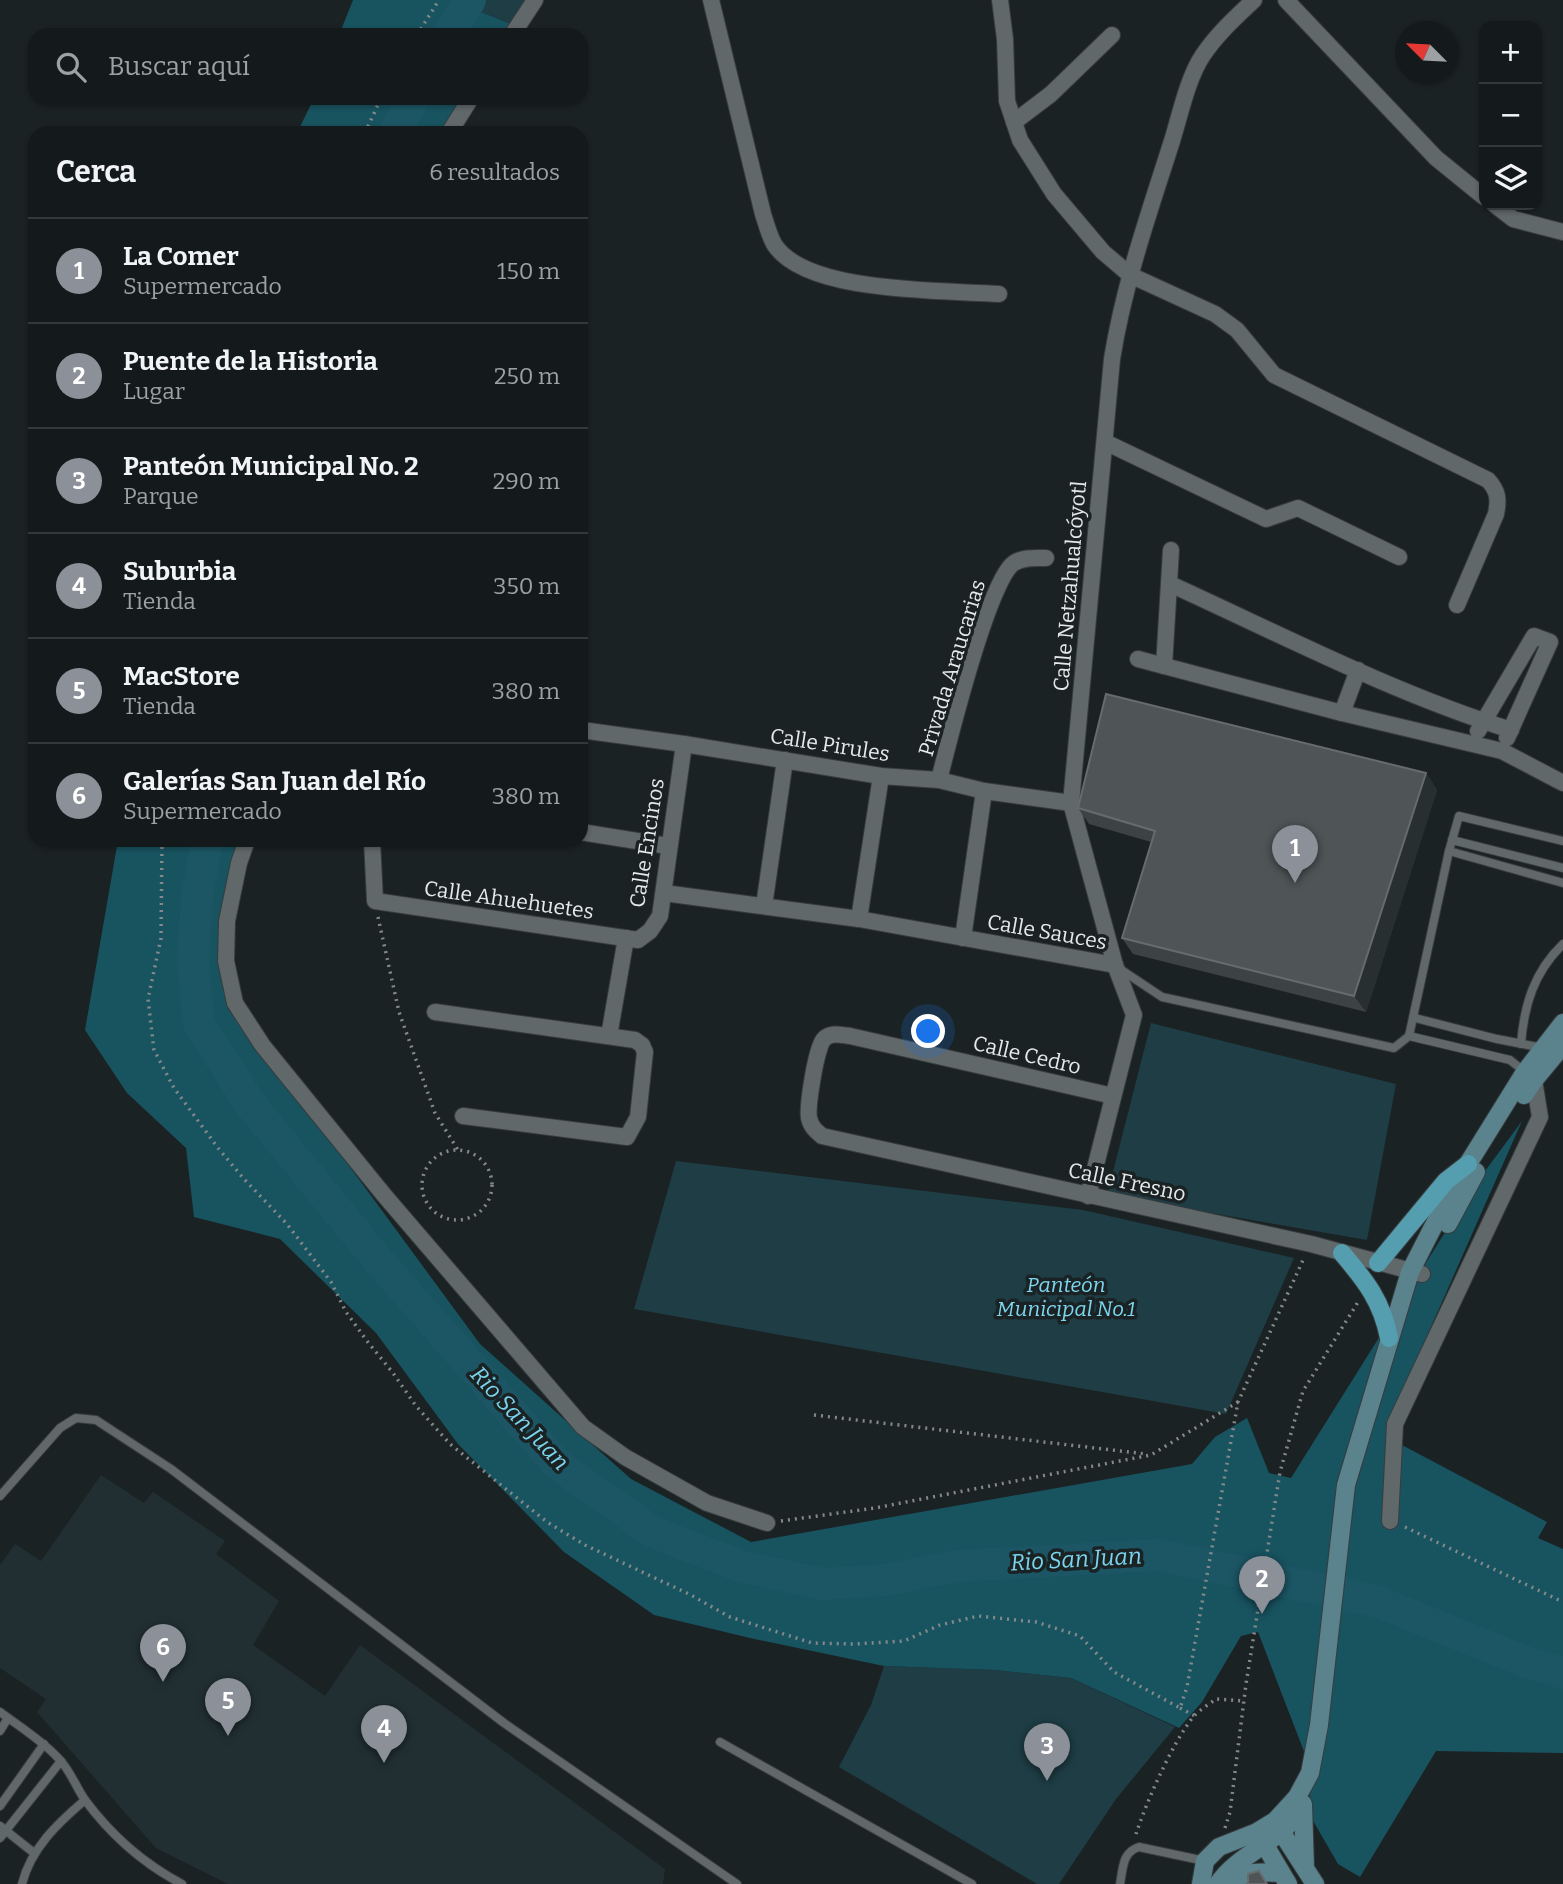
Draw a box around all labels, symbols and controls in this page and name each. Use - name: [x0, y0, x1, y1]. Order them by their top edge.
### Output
- north arrow: [1395, 21, 1458, 84]
- map controls: [1479, 21, 1542, 210]
- button: +: [1479, 21, 1542, 84]
- search box: [28, 28, 588, 105]
- icon: search: [52, 48, 90, 86]
- text: Buscar aquí: [108, 51, 250, 82]
- button: −: [1479, 84, 1542, 147]
- button: layers: [1479, 147, 1542, 210]
- text: Cerca: [56, 154, 136, 190]
- text: 6 resultados: [429, 158, 560, 186]
- text: La Comer: [123, 241, 239, 272]
- text: 1: [74, 257, 84, 285]
- text: 150 m: [497, 257, 560, 285]
- text: Supermercado: [123, 272, 282, 300]
- text: Puente de la Historia: [123, 346, 378, 377]
- text: 2: [73, 362, 85, 390]
- text: 250 m: [494, 362, 560, 390]
- text: Lugar: [123, 377, 185, 405]
- text: Panteón Municipal No. 2: [123, 451, 419, 482]
- text: 3: [72, 467, 86, 495]
- text: 290 m: [493, 467, 560, 495]
- street label: Calle Netzahualcóyotl: [1048, 480, 1092, 692]
- text: Parque: [123, 482, 198, 510]
- text: Suburbia: [123, 556, 236, 587]
- text: 4: [72, 572, 86, 600]
- text: 350 m: [493, 572, 560, 600]
- street label: Privada Araucarias: [913, 577, 991, 759]
- text: Tienda: [123, 587, 196, 615]
- text: MacStore: [123, 661, 240, 692]
- text: 5: [73, 677, 85, 705]
- text: 380 m: [492, 677, 560, 705]
- text: Tienda: [123, 692, 196, 720]
- street label: Calle Pirules: [768, 723, 892, 767]
- text: Galerías San Juan del Río: [123, 766, 426, 797]
- street label: Calle Encinos: [624, 776, 670, 910]
- text: 6: [72, 782, 86, 810]
- text: 380 m: [492, 782, 560, 810]
- text: Supermercado: [123, 797, 282, 825]
- pin: 1: [1272, 825, 1318, 883]
- street label: Calle Ahuehuetes: [423, 875, 595, 925]
- street label: Calle Sauces: [985, 909, 1109, 955]
- your location: [911, 1014, 945, 1048]
- street label: Calle Cedro: [970, 1030, 1084, 1080]
- street label: Calle Fresno: [1066, 1157, 1188, 1207]
- park label: Panteón Municipal No.1: [997, 1272, 1135, 1322]
- water label: Rio San Juan: [465, 1360, 575, 1476]
- water label: Rio San Juan: [1010, 1542, 1142, 1576]
- pin: 2: [1239, 1556, 1285, 1614]
- pin: 6: [140, 1624, 186, 1682]
- pin: 5: [205, 1678, 251, 1736]
- pin: 4: [361, 1705, 407, 1763]
- pin: 3: [1024, 1723, 1070, 1781]

